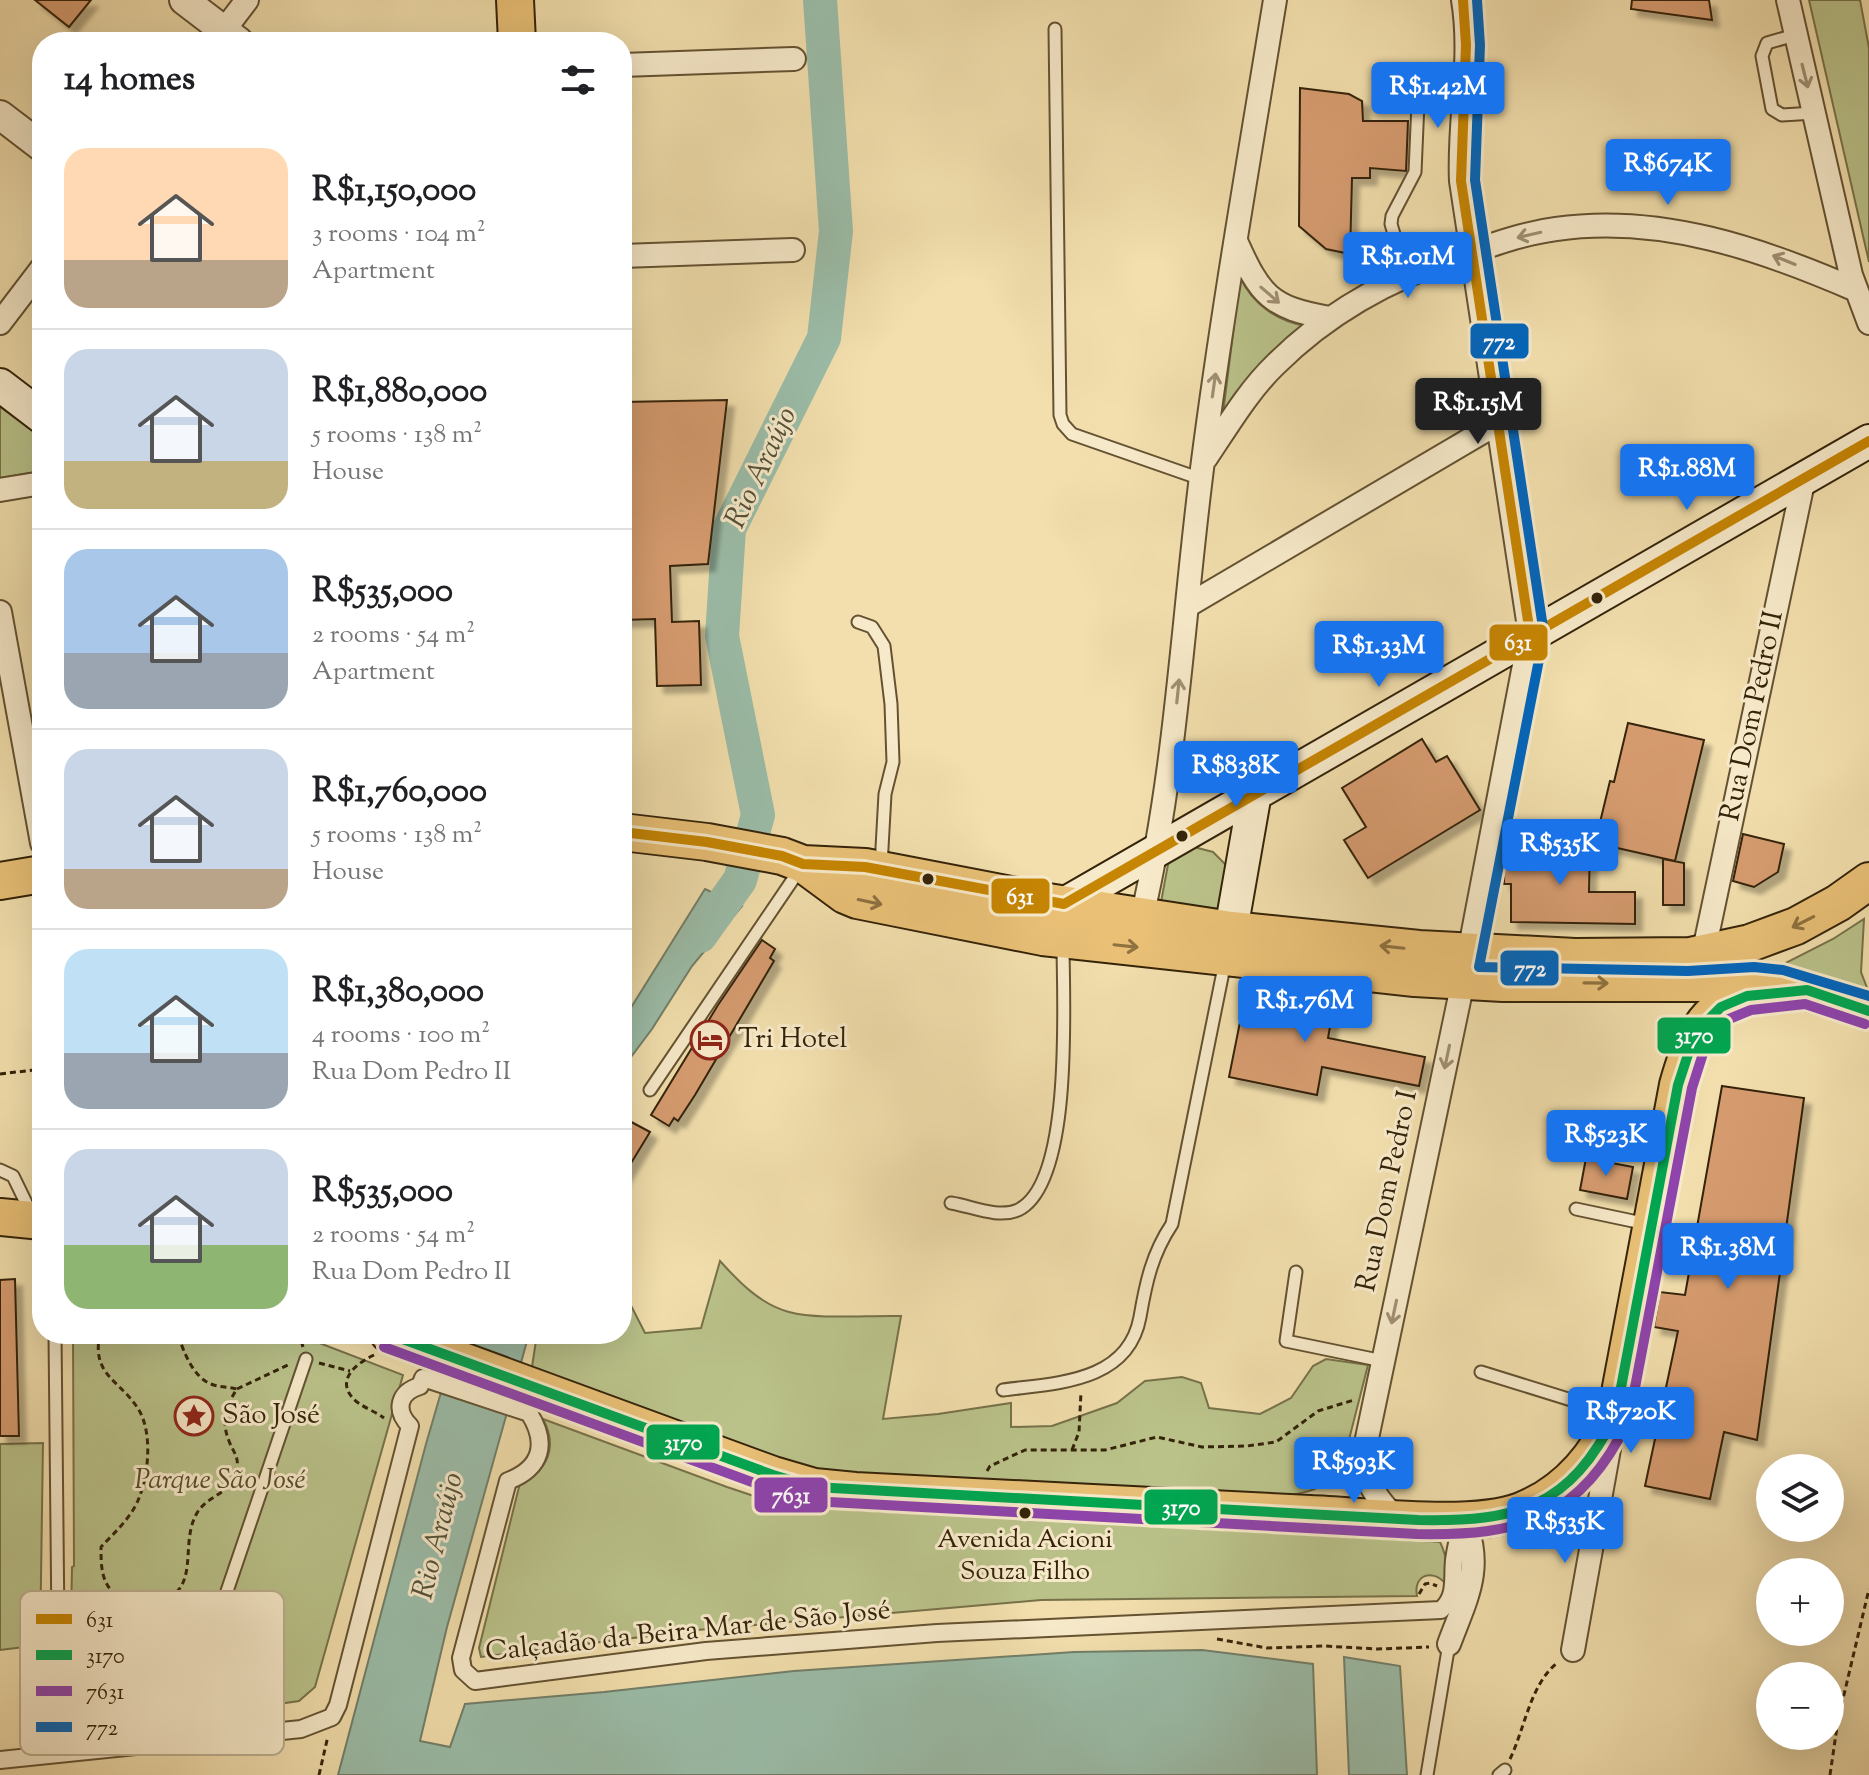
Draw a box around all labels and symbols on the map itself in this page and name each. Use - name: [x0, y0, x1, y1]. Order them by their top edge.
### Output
- pin: R$1.42M: [1364, 62, 1512, 130]
- one-way arrow: [1798, 63, 1813, 88]
- pin: R$674K: [1603, 139, 1733, 207]
- one-way arrow: [1516, 228, 1542, 243]
- pin: R$1.01M: [1334, 232, 1482, 300]
- one-way arrow: [1772, 252, 1797, 266]
- one-way arrow: [1259, 285, 1280, 304]
- line badge: 772: [1469, 322, 1530, 360]
- text: 772: [1483, 328, 1516, 360]
- one-way arrow: [1207, 373, 1222, 398]
- pin: R$1.15M: [1404, 378, 1552, 446]
- water label: Rio Araújo: [715, 400, 809, 536]
- pin: R$1.88M: [1613, 444, 1761, 512]
- unlabelled marker: [1589, 590, 1605, 606]
- street label: Rua Dom Pedro II: [1711, 607, 1795, 825]
- pin: R$1.33M: [1305, 621, 1453, 689]
- line badge: 631: [1488, 623, 1549, 662]
- text: 631: [1504, 629, 1532, 661]
- one-way arrow: [1171, 678, 1186, 705]
- pin: R$838K: [1171, 741, 1301, 809]
- pin: R$535K: [1495, 819, 1625, 887]
- unlabelled marker: [1174, 828, 1190, 844]
- unlabelled marker: [920, 871, 936, 887]
- line badge: 631: [990, 877, 1051, 915]
- text: 631: [1006, 883, 1034, 915]
- one-way arrow: [856, 895, 882, 910]
- one-way arrow: [1791, 915, 1815, 930]
- one-way arrow: [1112, 939, 1139, 954]
- one-way arrow: [1379, 939, 1406, 954]
- line badge: 772: [1499, 949, 1560, 987]
- text: 772: [1514, 955, 1547, 987]
- pin: R$1.76M: [1231, 976, 1379, 1044]
- one-way arrow: [1582, 976, 1609, 991]
- line badge: 3170: [1656, 1016, 1732, 1055]
- hotel icon: Tri Hotel: [689, 1019, 731, 1061]
- place label: Tri Hotel: [738, 1020, 847, 1060]
- text: 3170: [1675, 1022, 1714, 1054]
- one-way arrow: [1438, 1044, 1453, 1070]
- street label: Rua Dom Pedro I: [1347, 1087, 1429, 1295]
- pin: R$523K: [1541, 1110, 1671, 1178]
- pin: R$1.38M: [1654, 1223, 1802, 1291]
- one-way arrow: [1386, 1299, 1401, 1324]
- pin: R$720K: [1566, 1387, 1696, 1455]
- place icon: São José: [173, 1395, 215, 1437]
- place label: São José: [222, 1396, 320, 1436]
- line badge: 3170: [645, 1423, 721, 1461]
- text: 3170: [664, 1429, 703, 1461]
- pin: R$593K: [1289, 1437, 1419, 1505]
- park label: Parque São José: [134, 1461, 306, 1501]
- water label: Rio Araújo: [403, 1468, 475, 1604]
- line badge: 7631: [753, 1476, 829, 1514]
- text: 7631: [772, 1482, 811, 1514]
- line badge: 3170: [1143, 1488, 1219, 1526]
- text: 3170: [1162, 1494, 1201, 1526]
- pin: R$535K: [1500, 1497, 1630, 1565]
- marker: Avenida Acioni Souza Filho: [1017, 1505, 1033, 1521]
- place label: Avenida Acioni Souza Filho: [937, 1522, 1113, 1591]
- legend: [20, 1591, 284, 1755]
- street label: Calçadão da Beira Mar de São José: [483, 1591, 893, 1673]
- text: 631: [86, 1606, 114, 1638]
- text: 3170: [86, 1642, 125, 1674]
- text: 7631: [86, 1678, 125, 1710]
- text: 772: [86, 1714, 118, 1746]

